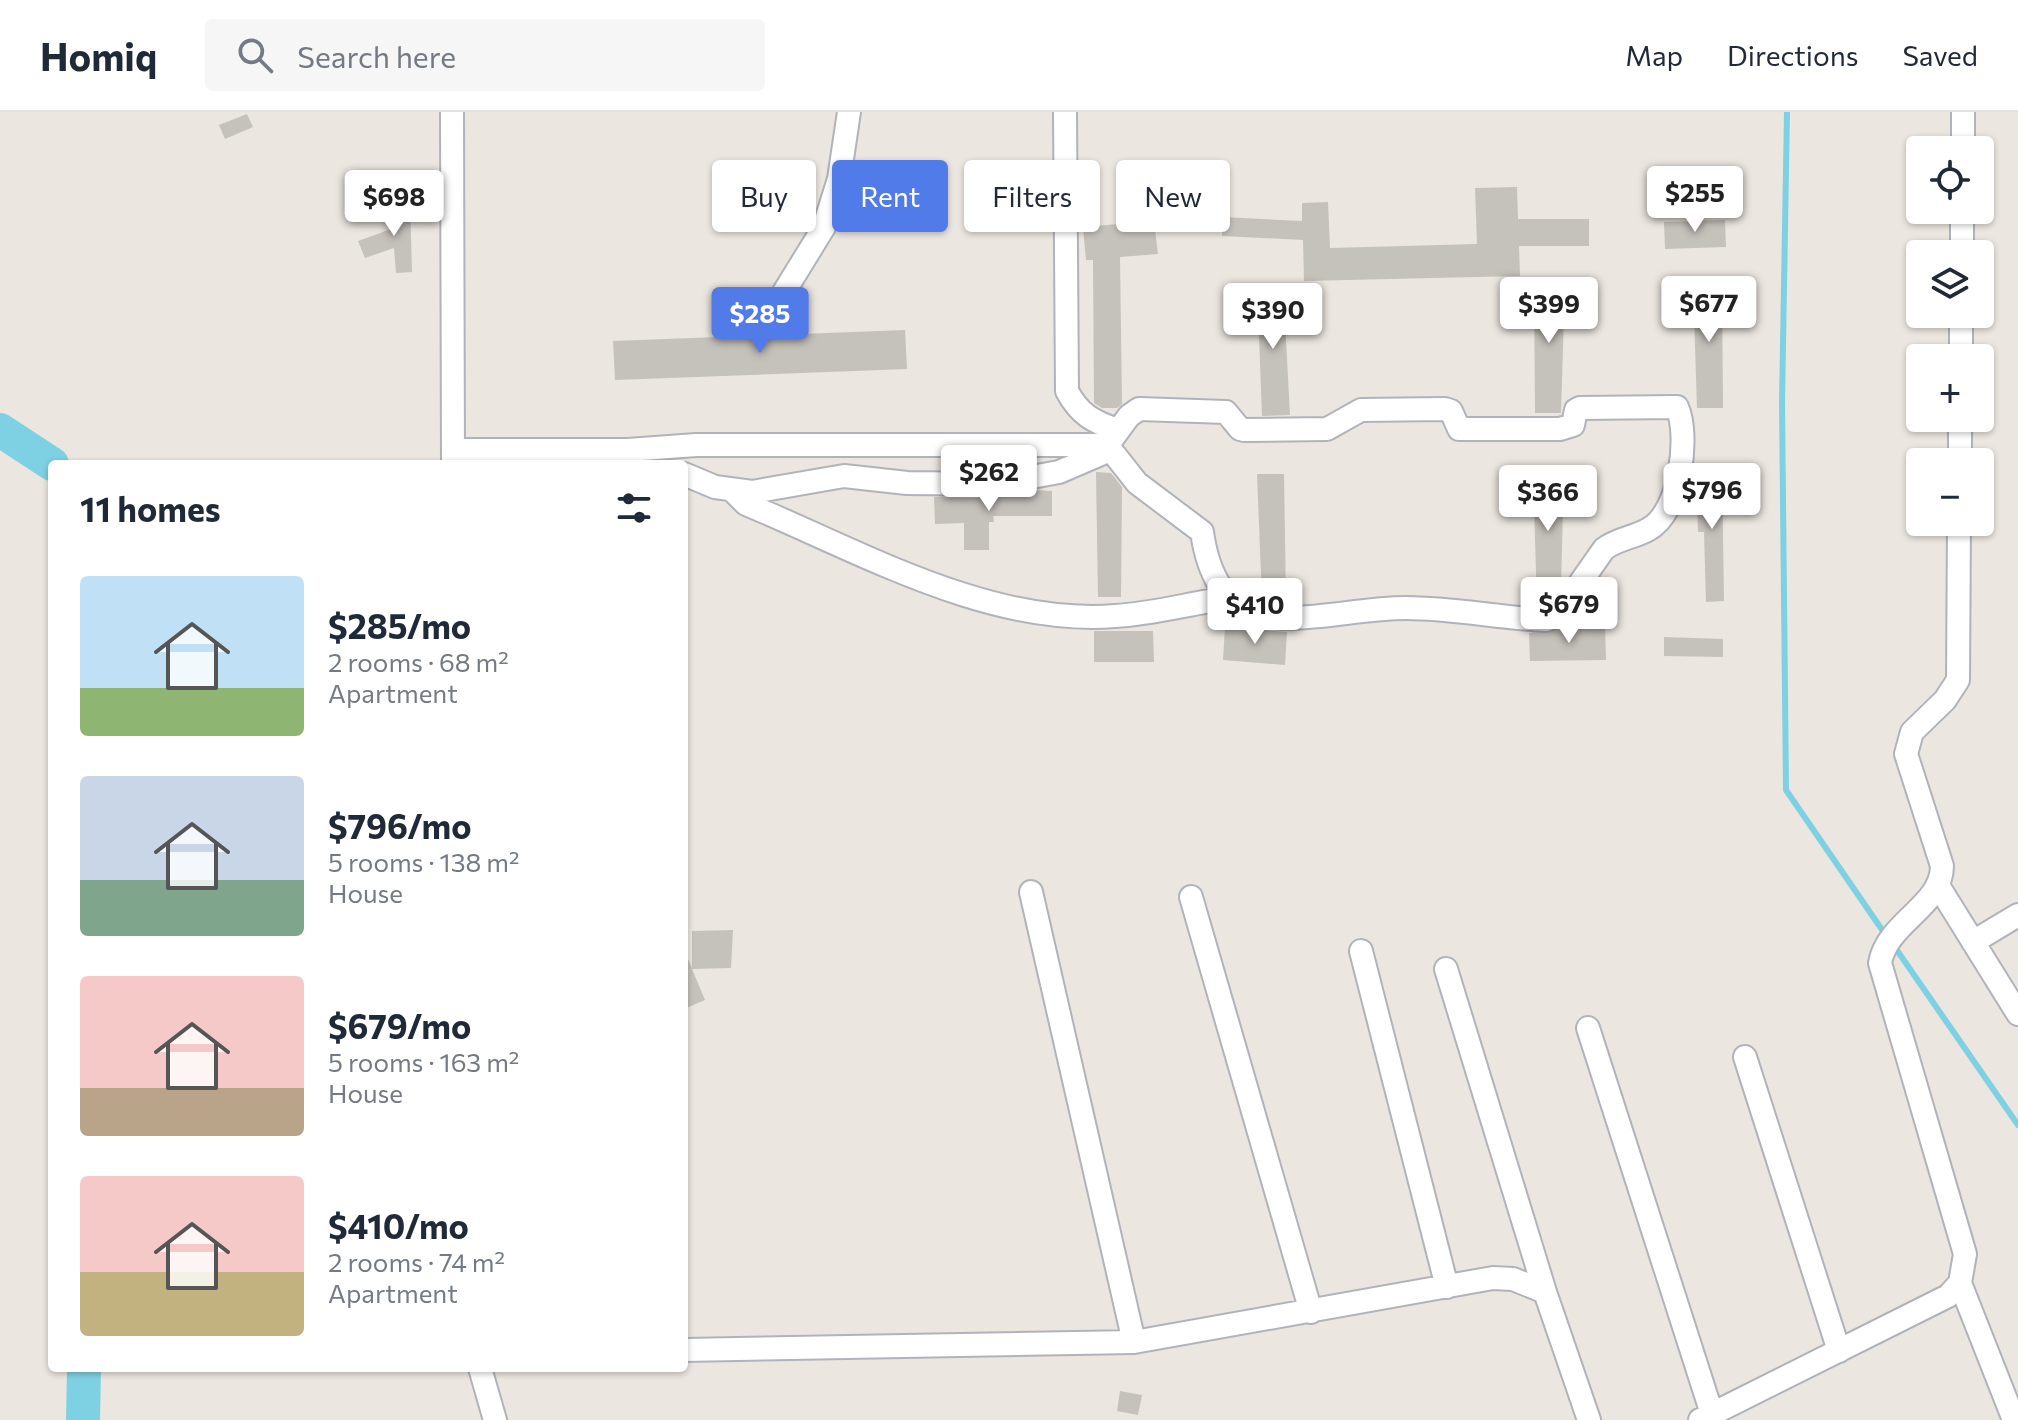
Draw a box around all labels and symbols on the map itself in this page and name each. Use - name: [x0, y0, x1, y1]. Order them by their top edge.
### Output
- pin: $255: [1648, 166, 1742, 234]
- pin: $698: [347, 170, 441, 238]
- pin: $677: [1662, 276, 1756, 344]
- pin: $399: [1502, 277, 1596, 345]
- pin: $390: [1226, 283, 1320, 351]
- pin: $285: [713, 287, 807, 355]
- pin: $262: [942, 445, 1036, 513]
- pin: $796: [1665, 463, 1759, 531]
- pin: $366: [1501, 465, 1595, 533]
- pin: $679: [1522, 577, 1616, 645]
- pin: $410: [1208, 578, 1302, 646]

